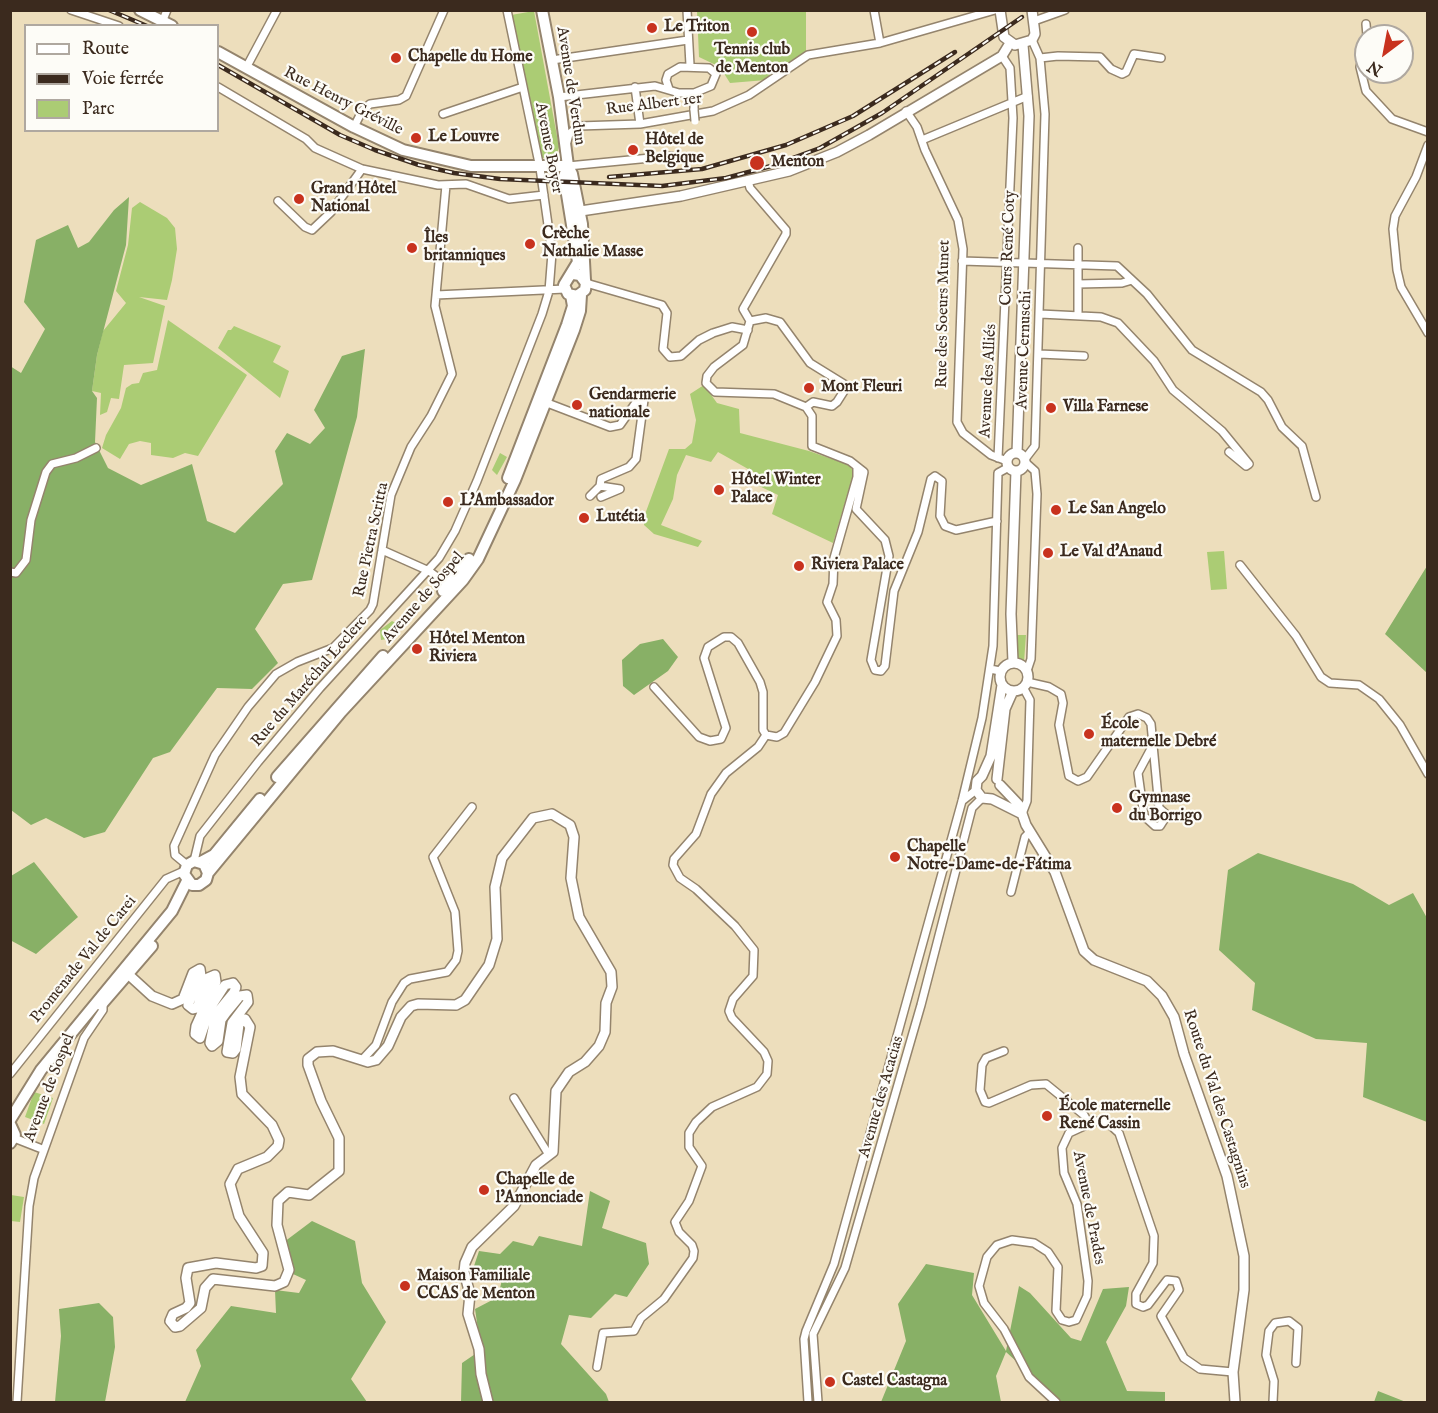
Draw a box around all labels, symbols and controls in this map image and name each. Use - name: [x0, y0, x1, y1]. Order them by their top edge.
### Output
- place label: Le Triton: [664, 18, 729, 38]
- marker: Le Triton: [645, 21, 659, 35]
- legend: [24, 24, 219, 132]
- north arrow: [1354, 24, 1414, 84]
- street label: Avenue de Verdun: [551, 25, 589, 147]
- marker: Tennis club de Menton: [745, 25, 759, 39]
- text: Route: [82, 38, 129, 61]
- place label: Tennis club de Menton: [714, 41, 790, 79]
- place label: Chapelle du Home: [408, 48, 532, 68]
- marker: Chapelle du Home: [389, 51, 403, 65]
- text: N: [1364, 55, 1387, 80]
- street label: Rue Henry Gréville: [280, 64, 406, 140]
- text: Voie ferrée: [82, 68, 164, 91]
- street label: Rue Albert 1er: [605, 90, 703, 120]
- text: Parc: [82, 98, 114, 121]
- street label: Avenue Boyer: [530, 101, 566, 195]
- place label: Le Louvre: [428, 128, 499, 148]
- marker: Le Louvre: [409, 131, 423, 145]
- place label: Hôtel de Belgique: [645, 131, 704, 169]
- marker: Hôtel de Belgique: [626, 143, 640, 157]
- place label: Menton: [771, 153, 824, 173]
- marker: Menton: [748, 154, 766, 172]
- place label: Grand Hôtel National: [311, 180, 396, 218]
- street label: Cours René Coty: [997, 190, 1021, 306]
- marker: Grand Hôtel National: [292, 192, 306, 206]
- place label: Crèche Nathalie Masse: [542, 225, 643, 263]
- place label: Îles britanniques: [424, 229, 505, 267]
- marker: Crèche Nathalie Masse: [523, 237, 537, 251]
- street label: Rue des Soeurs Munet: [933, 240, 955, 388]
- marker: Îles britanniques: [405, 241, 419, 255]
- street label: Avenue Cernuschi: [1013, 290, 1037, 410]
- street label: Avenue des Alliés: [976, 324, 1002, 438]
- place label: Mont Fleuri: [821, 378, 902, 398]
- marker: Mont Fleuri: [802, 381, 816, 395]
- place label: Gendarmerie nationale: [589, 386, 676, 424]
- marker: Gendarmerie nationale: [570, 398, 584, 412]
- place label: Villa Farnese: [1063, 398, 1148, 418]
- marker: Villa Farnese: [1044, 401, 1058, 415]
- place label: Hôtel Winter Palace: [731, 471, 821, 509]
- street label: Rue Pietra Scritta: [350, 481, 394, 599]
- marker: Hôtel Winter Palace: [712, 483, 726, 497]
- place label: L'Ambassador: [460, 492, 554, 512]
- marker: L'Ambassador: [441, 495, 455, 509]
- place label: Le San Angelo: [1068, 500, 1166, 520]
- marker: Le San Angelo: [1049, 503, 1063, 517]
- place label: Lutétia: [596, 508, 645, 528]
- marker: Lutétia: [577, 511, 591, 525]
- place label: Le Val d'Anaud: [1060, 543, 1162, 563]
- marker: Le Val d'Anaud: [1041, 546, 1055, 560]
- street label: Avenue de Sospel: [379, 548, 469, 648]
- place label: Riviera Palace: [811, 556, 904, 576]
- marker: Riviera Palace: [792, 559, 806, 573]
- street label: Rue du Maréchal Leclerc: [248, 613, 372, 751]
- place label: Hôtel Menton Riviera: [429, 630, 525, 668]
- marker: Hôtel Menton Riviera: [410, 642, 424, 656]
- place label: École maternelle Debré: [1101, 715, 1216, 753]
- marker: École maternelle Debré: [1082, 727, 1096, 741]
- place label: Gymnase du Borrigo: [1129, 789, 1202, 827]
- marker: Gymnase du Borrigo: [1110, 801, 1124, 815]
- place label: Chapelle Notre-Dame-de-Fátima: [907, 838, 1071, 876]
- marker: Chapelle Notre-Dame-de-Fátima: [888, 850, 902, 864]
- street label: Promenade Val de Carei: [27, 893, 141, 1027]
- street label: Route du Val des Castagnins: [1178, 1007, 1254, 1191]
- street label: Avenue de Sospel: [21, 1031, 79, 1145]
- street label: Avenue des Acacias: [855, 1034, 909, 1160]
- place label: École maternelle René Cassin: [1059, 1097, 1171, 1135]
- marker: École maternelle René Cassin: [1040, 1109, 1054, 1123]
- street label: Avenue de Prades: [1068, 1150, 1108, 1266]
- place label: Chapelle de l'Annonciade: [496, 1171, 583, 1209]
- marker: Chapelle de l'Annonciade: [477, 1183, 491, 1197]
- place label: Maison Familiale CCAS de Menton: [417, 1267, 535, 1305]
- marker: Maison Familiale CCAS de Menton: [398, 1279, 412, 1293]
- place label: Castel Castagna: [842, 1372, 947, 1392]
- marker: Castel Castagna: [823, 1375, 837, 1389]

